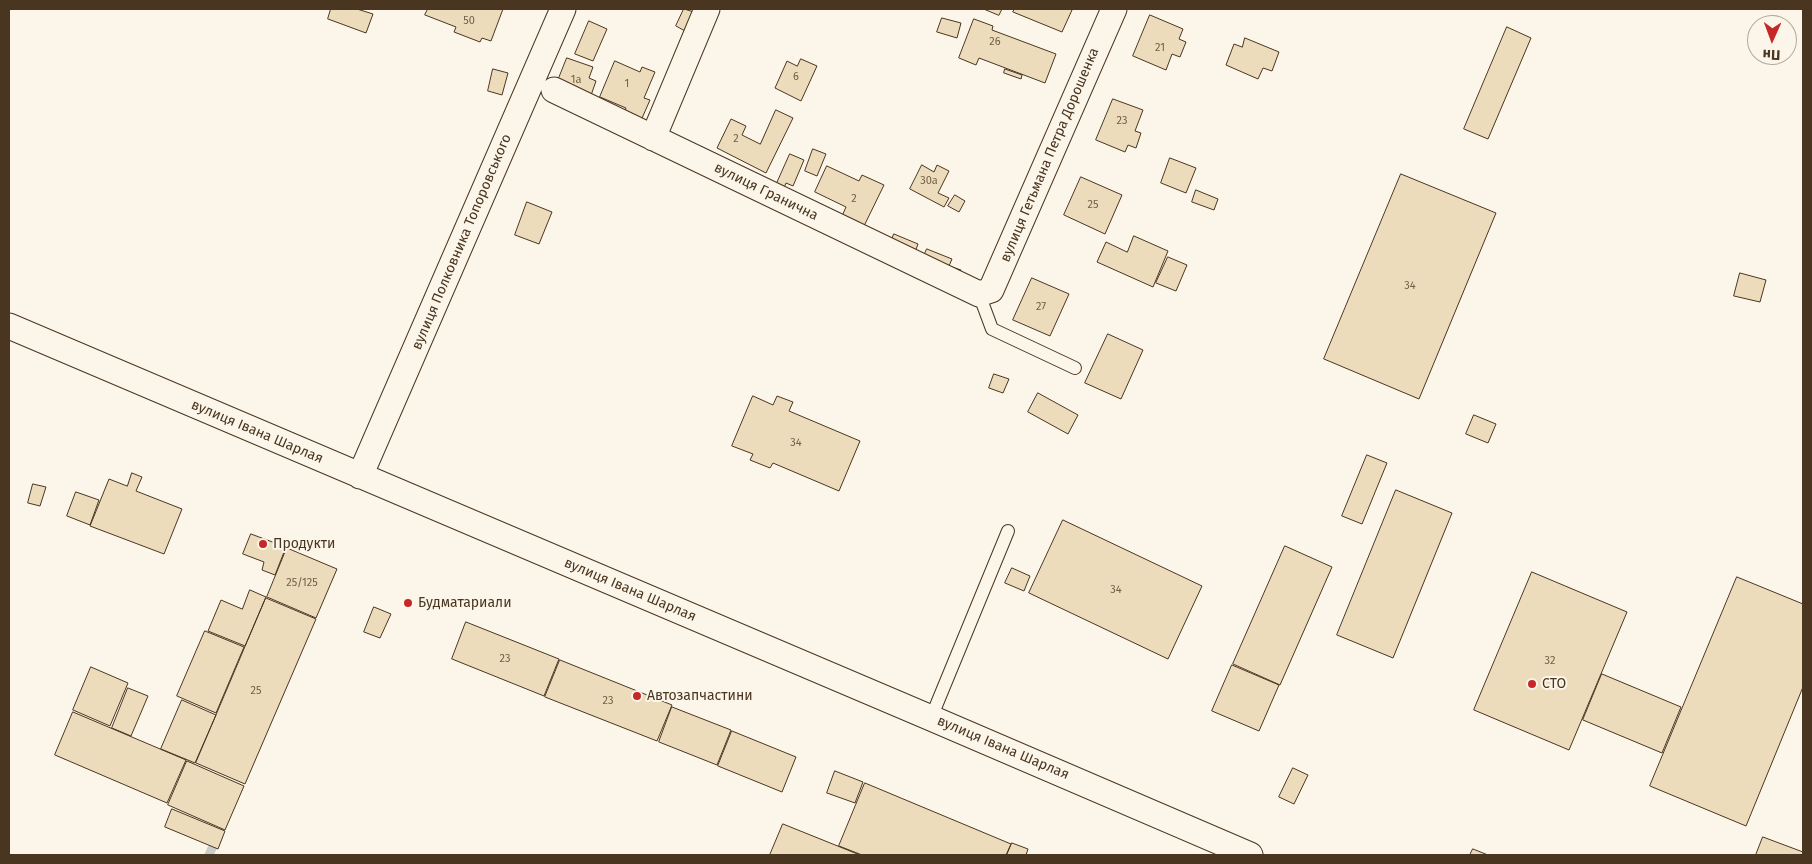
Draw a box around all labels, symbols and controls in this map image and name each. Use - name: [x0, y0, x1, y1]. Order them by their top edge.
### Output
- house number: 50: [463, 14, 475, 28]
- north arrow: [1747, 15, 1797, 65]
- house number: 26: [989, 35, 1001, 49]
- house number: 21: [1155, 41, 1165, 55]
- street label: вулиця Гетьмана Петра Дорошенка: [997, 45, 1103, 265]
- text: Пн: [1762, 46, 1781, 63]
- house number: 6: [793, 70, 799, 84]
- house number: 1а: [571, 73, 581, 87]
- house number: 1: [625, 77, 629, 91]
- house number: 23: [1117, 114, 1127, 128]
- street label: вулиця Полковника Топоровського: [409, 132, 515, 352]
- house number: 2: [733, 132, 739, 146]
- street label: вулиця Гранична: [711, 160, 821, 224]
- house number: 30а: [920, 174, 938, 188]
- house number: 2: [851, 192, 857, 206]
- house number: 25: [1088, 198, 1098, 212]
- house number: 34: [1404, 279, 1416, 293]
- house number: 27: [1036, 300, 1046, 314]
- street label: вулиця Івана Шарлая: [188, 397, 326, 467]
- house number: 34: [790, 436, 802, 450]
- place label: Продукти: [273, 536, 335, 552]
- marker: Продукти: [257, 538, 269, 550]
- street label: вулиця Івана Шарлая: [561, 555, 699, 625]
- house number: 25/125: [286, 576, 318, 590]
- house number: 34: [1110, 583, 1122, 597]
- place label: Будматариали: [418, 595, 512, 611]
- marker: Будматариали: [402, 597, 414, 609]
- house number: 23: [500, 652, 510, 666]
- house number: 32: [1545, 654, 1555, 668]
- place label: СТО: [1542, 676, 1566, 692]
- marker: СТО: [1526, 678, 1538, 690]
- house number: 25: [251, 684, 261, 698]
- place label: Автозапчастини: [647, 688, 753, 704]
- marker: Автозапчастини: [631, 690, 643, 702]
- house number: 23: [603, 694, 613, 708]
- street label: вулиця Івана Шарлая: [934, 713, 1072, 783]

